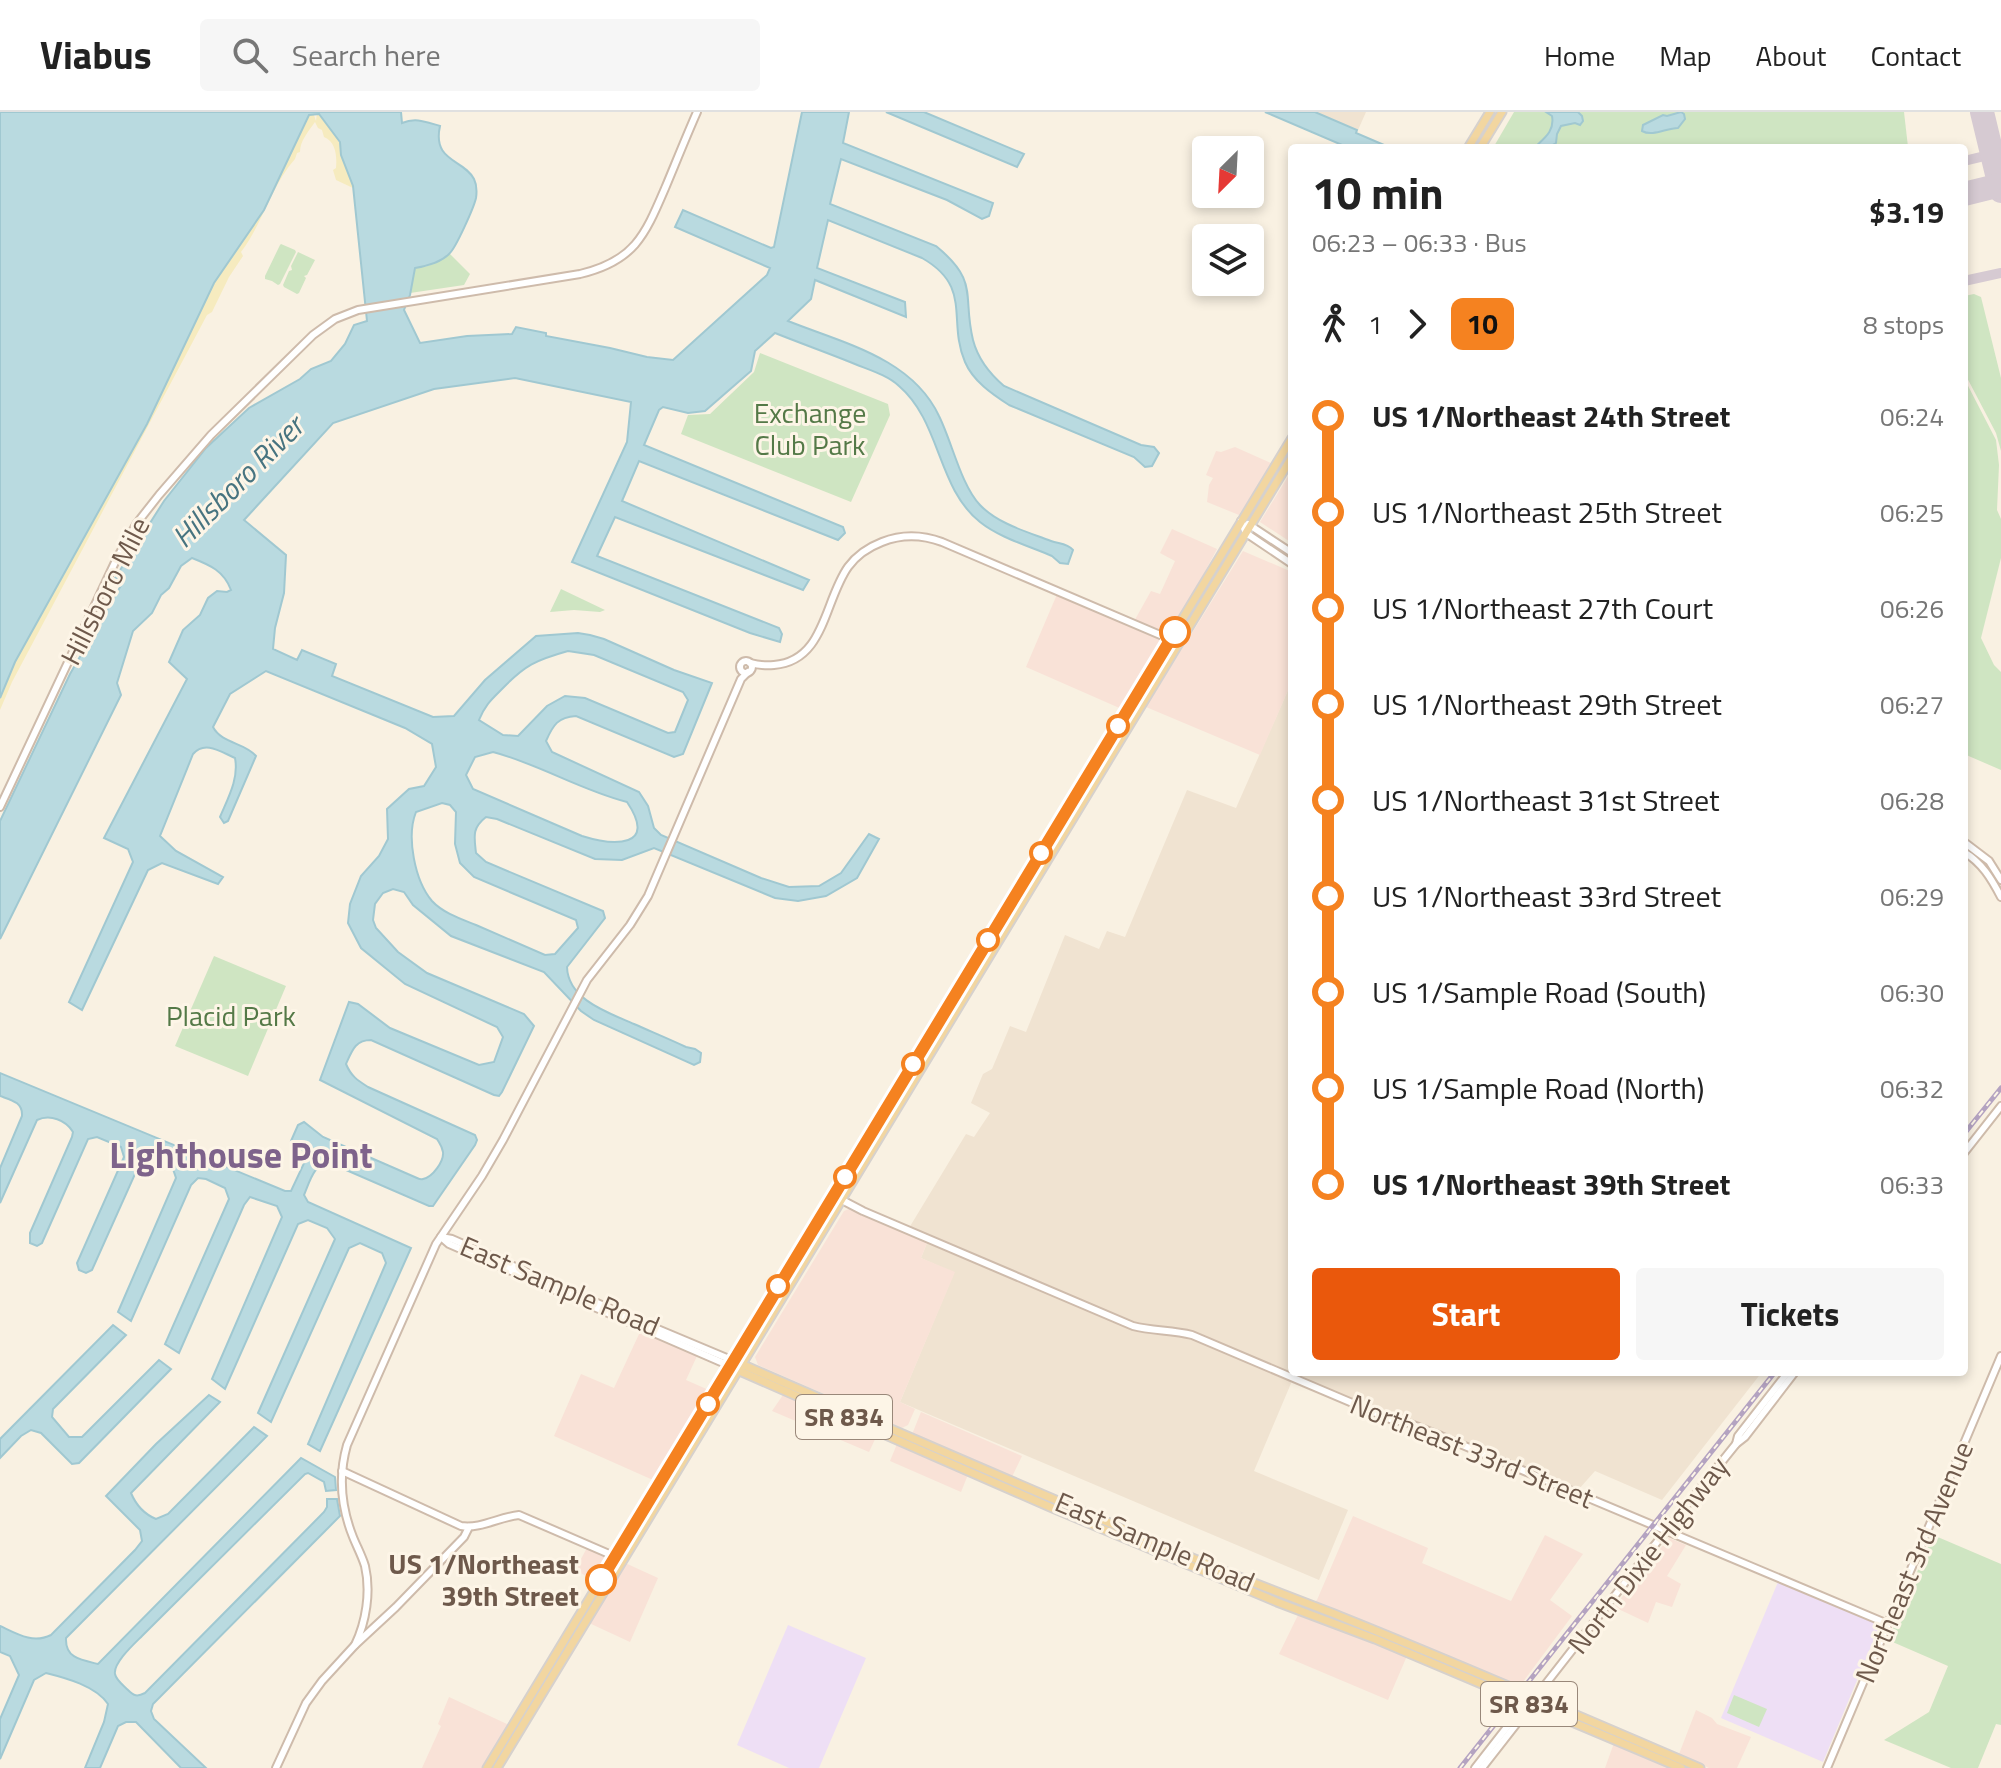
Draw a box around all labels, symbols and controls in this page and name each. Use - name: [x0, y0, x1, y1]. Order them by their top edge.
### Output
- search box: [200, 19, 760, 91]
- text: Viabus: [40, 26, 152, 84]
- text: Search here: [292, 32, 441, 78]
- icon: search: [228, 33, 272, 77]
- text: Home: [1544, 34, 1615, 77]
- text: Map: [1659, 34, 1712, 77]
- text: About: [1756, 34, 1826, 77]
- text: Contact: [1870, 34, 1961, 77]
- north arrow: [1192, 136, 1264, 208]
- map controls: [1192, 136, 1264, 296]
- text: 10 min: [1312, 159, 1444, 226]
- text: $3.19: [1869, 189, 1944, 235]
- text: 06:23 – 06:33 · Bus: [1312, 223, 1527, 262]
- button: layers: [1192, 224, 1264, 296]
- icon: walk: [1312, 302, 1356, 346]
- icon: forward: [1395, 302, 1439, 346]
- text: 10: [1467, 302, 1498, 345]
- text: 1: [1368, 305, 1383, 344]
- text: 8 stops: [1863, 305, 1944, 344]
- park label: Exchange Club Park: [754, 391, 866, 466]
- text: US 1/Northeast 24th Street: [1372, 393, 1730, 439]
- text: 06:24: [1880, 397, 1944, 436]
- water label: Hillsboro River: [161, 402, 316, 558]
- text: US 1/Northeast 25th Street: [1372, 489, 1722, 535]
- text: 06:25: [1880, 493, 1944, 532]
- street label: Hillsboro Mile: [49, 509, 160, 672]
- text: US 1/Northeast 27th Court: [1372, 585, 1713, 631]
- text: 06:26: [1880, 589, 1944, 628]
- unlabelled marker: [1160, 617, 1190, 647]
- text: US 1/Northeast 29th Street: [1372, 681, 1722, 727]
- text: 06:27: [1880, 685, 1944, 724]
- unlabelled marker: [1107, 715, 1129, 737]
- text: US 1/Northeast 31st Street: [1372, 777, 1720, 823]
- text: 06:28: [1880, 781, 1944, 820]
- unlabelled marker: [1030, 842, 1052, 864]
- text: US 1/Northeast 33rd Street: [1372, 873, 1721, 919]
- text: 06:29: [1880, 877, 1944, 916]
- unlabelled marker: [977, 929, 999, 951]
- text: US 1/Sample Road (South): [1372, 969, 1706, 1015]
- text: 06:30: [1880, 973, 1944, 1012]
- park label: Placid Park: [166, 994, 296, 1037]
- unlabelled marker: [902, 1053, 924, 1075]
- text: US 1/Sample Road (North): [1372, 1065, 1704, 1111]
- text: 06:32: [1880, 1069, 1944, 1108]
- district label: Lighthouse Point: [109, 1127, 373, 1182]
- text: US 1/Northeast 39th Street: [1372, 1161, 1730, 1207]
- text: 06:33: [1880, 1165, 1944, 1204]
- unlabelled marker: [834, 1166, 856, 1188]
- street label: East Sample Road: [454, 1224, 667, 1347]
- button: Start: [1312, 1268, 1620, 1360]
- button: Tickets: [1636, 1268, 1944, 1360]
- unlabelled marker: [767, 1275, 789, 1297]
- street label: Northeast 33rd Street: [1344, 1382, 1601, 1519]
- unlabelled marker: [697, 1393, 719, 1415]
- road number: SR 834: [796, 1395, 892, 1439]
- street label: Northeast 3rd Avenue: [1843, 1434, 1984, 1689]
- street label: North Dixie Highway: [1557, 1447, 1739, 1663]
- street label: East Sample Road: [1049, 1480, 1262, 1603]
- place label: US 1/Northeast 39th Street: [388, 1542, 579, 1617]
- marker: US 1/Northeast 39th Street: [586, 1565, 616, 1595]
- road number: SR 834: [1481, 1682, 1577, 1726]

